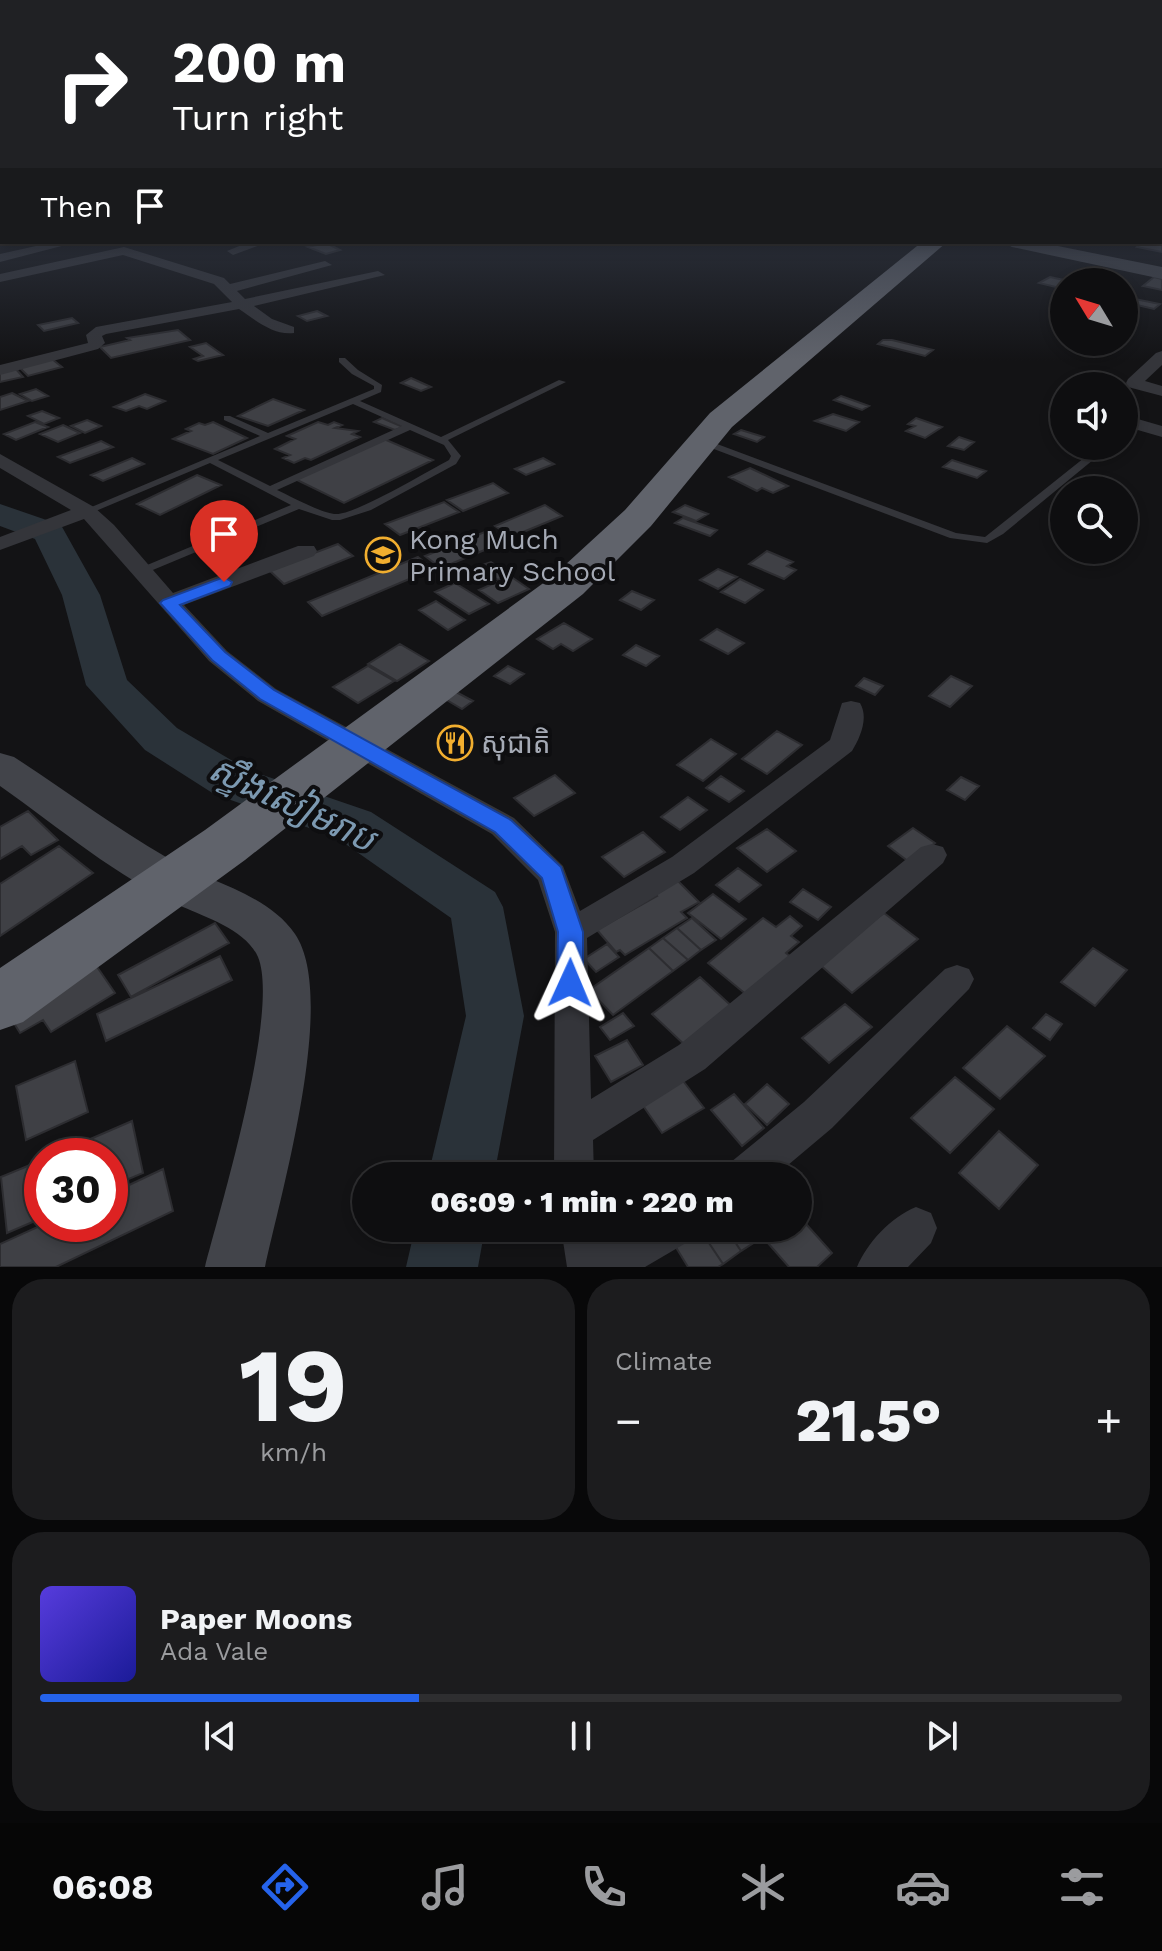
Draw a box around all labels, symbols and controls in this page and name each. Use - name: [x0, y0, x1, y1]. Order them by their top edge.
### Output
- text: 200 m: [172, 30, 346, 96]
- icon: right: [40, 32, 144, 136]
- text: Turn right: [172, 97, 343, 139]
- icon: arrive: [128, 184, 172, 228]
- text: Then: [40, 189, 112, 224]
- north arrow: [1050, 268, 1138, 356]
- map controls: [1050, 268, 1138, 564]
- button: sound: [1050, 372, 1138, 460]
- button: search: [1050, 476, 1138, 564]
- pin: [190, 500, 258, 582]
- icon: arrive: [202, 512, 246, 556]
- place label: Kong Much Primary School: [409, 523, 616, 588]
- school or university icon: Kong Much Primary School: [364, 536, 402, 574]
- restaurant icon: សុជាតិ: [436, 724, 474, 762]
- place label: សុជាតិ: [481, 727, 551, 761]
- water label: ស្ទឹងសៀមរាប: [202, 745, 385, 863]
- position arrow: [528, 941, 612, 1025]
- speed limit sign: 30: [24, 1138, 128, 1242]
- text: 06:09 · 1 min · 220 m: [430, 1184, 734, 1219]
- text: 19: [239, 1324, 348, 1446]
- text: Climate: [615, 1346, 713, 1376]
- text: 21.5°: [795, 1385, 942, 1456]
- text: −: [615, 1395, 642, 1447]
- text: +: [1095, 1395, 1122, 1447]
- text: km/h: [260, 1437, 327, 1467]
- text: Paper Moons: [160, 1601, 352, 1636]
- text: Ada Vale: [160, 1636, 268, 1666]
- icon: previous: [198, 1714, 242, 1758]
- icon: pause: [559, 1714, 603, 1758]
- icon: next: [920, 1714, 964, 1758]
- icon: directions: [257, 1859, 313, 1915]
- icon: music: [417, 1859, 473, 1915]
- icon: phone: [576, 1859, 632, 1915]
- icon: climate: [735, 1859, 791, 1915]
- icon: car: [895, 1859, 951, 1915]
- icon: filters: [1054, 1859, 1110, 1915]
- text: 06:08: [52, 1866, 154, 1908]

